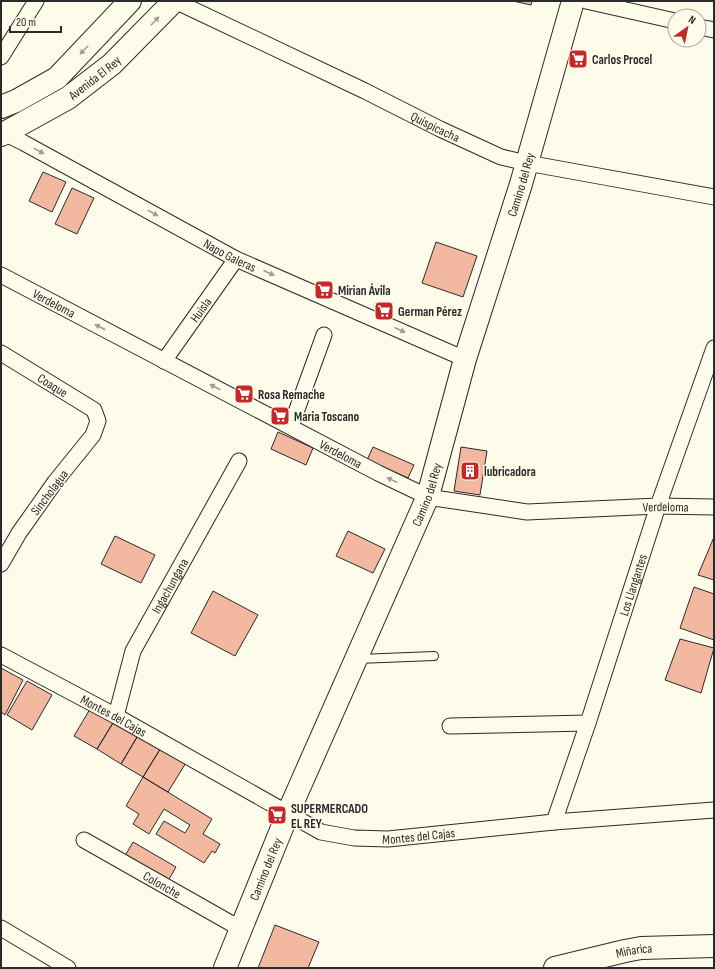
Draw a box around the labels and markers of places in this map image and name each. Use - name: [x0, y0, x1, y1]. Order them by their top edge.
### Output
- supermarket icon: Carlos Procel: [567, 48, 589, 70]
- place label: Carlos Procel: [592, 52, 653, 68]
- supermarket icon: Mirian Ávila: [313, 279, 335, 301]
- place label: Mirian Ávila: [338, 283, 391, 299]
- supermarket icon: German Pérez: [373, 300, 395, 322]
- place label: German Pérez: [398, 304, 462, 320]
- supermarket icon: Rosa Remache: [233, 383, 255, 405]
- place label: Rosa Remache: [258, 387, 325, 403]
- supermarket icon: Maria Toscano: [269, 405, 291, 427]
- place label: Maria Toscano: [294, 409, 360, 425]
- building icon: lubricadora: [459, 460, 481, 482]
- place label: lubricadora: [484, 464, 536, 480]
- place label: SUPERMERCADO EL REY: [291, 801, 368, 832]
- supermarket icon: SUPERMERCADO EL REY: [266, 804, 288, 826]

